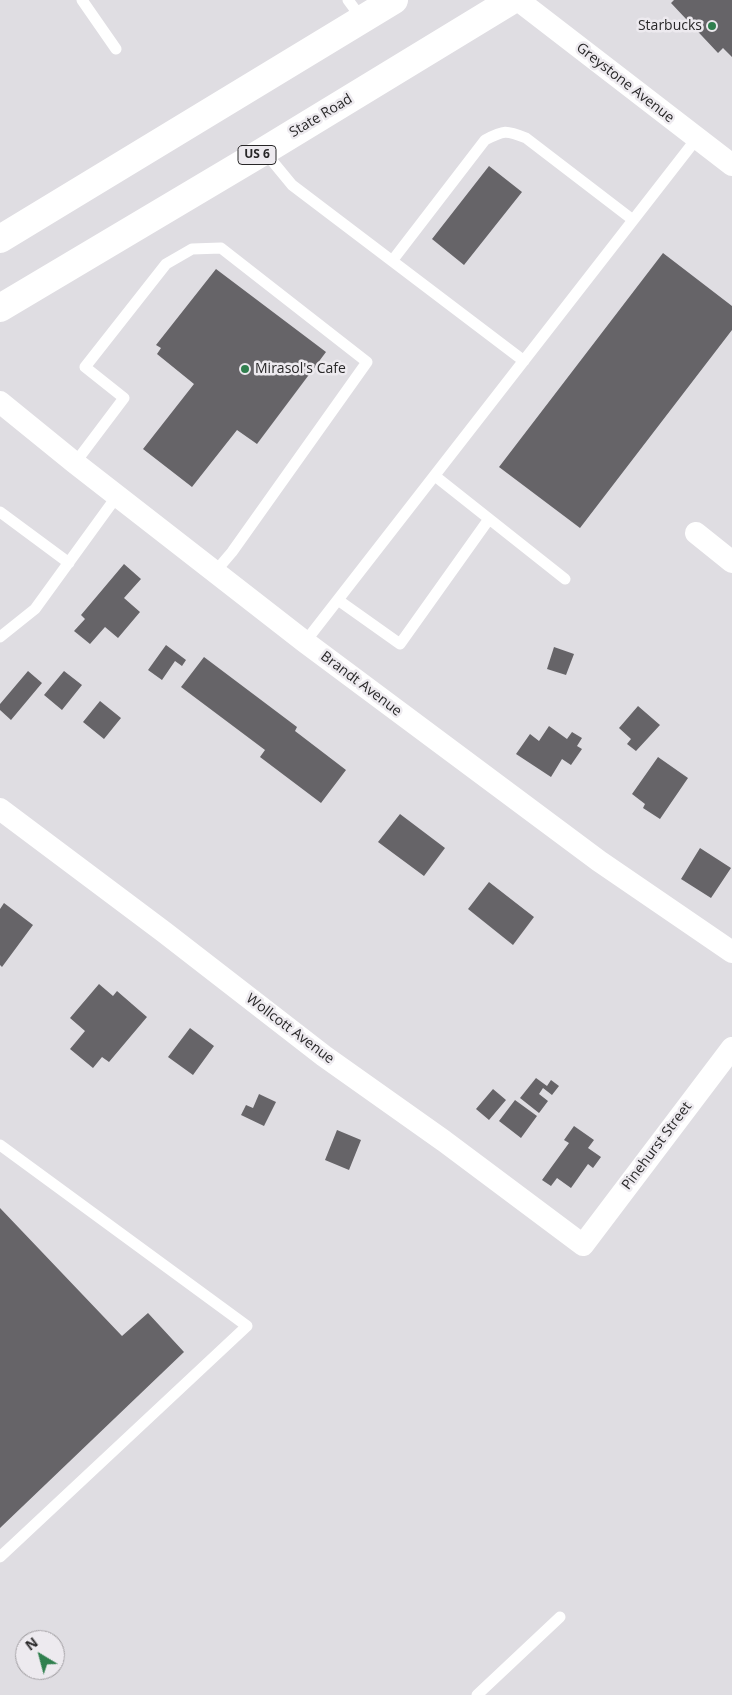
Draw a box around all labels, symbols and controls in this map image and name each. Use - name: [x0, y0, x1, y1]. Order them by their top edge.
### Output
- place label: Starbucks: [638, 18, 702, 34]
- marker: Starbucks: [706, 20, 718, 32]
- street label: Greystone Avenue: [573, 40, 677, 126]
- street label: State Road: [287, 91, 355, 141]
- road number: US 6: [238, 146, 276, 164]
- place label: Mirasol's Cafe: [255, 361, 346, 377]
- marker: Mirasol's Cafe: [239, 363, 251, 375]
- street label: Brandt Avenue: [317, 648, 405, 720]
- street label: Wollcott Avenue: [243, 990, 337, 1068]
- street label: Pinehurst Street: [618, 1099, 696, 1193]
- north arrow: [15, 1630, 65, 1680]
- text: N: [21, 1632, 42, 1654]

